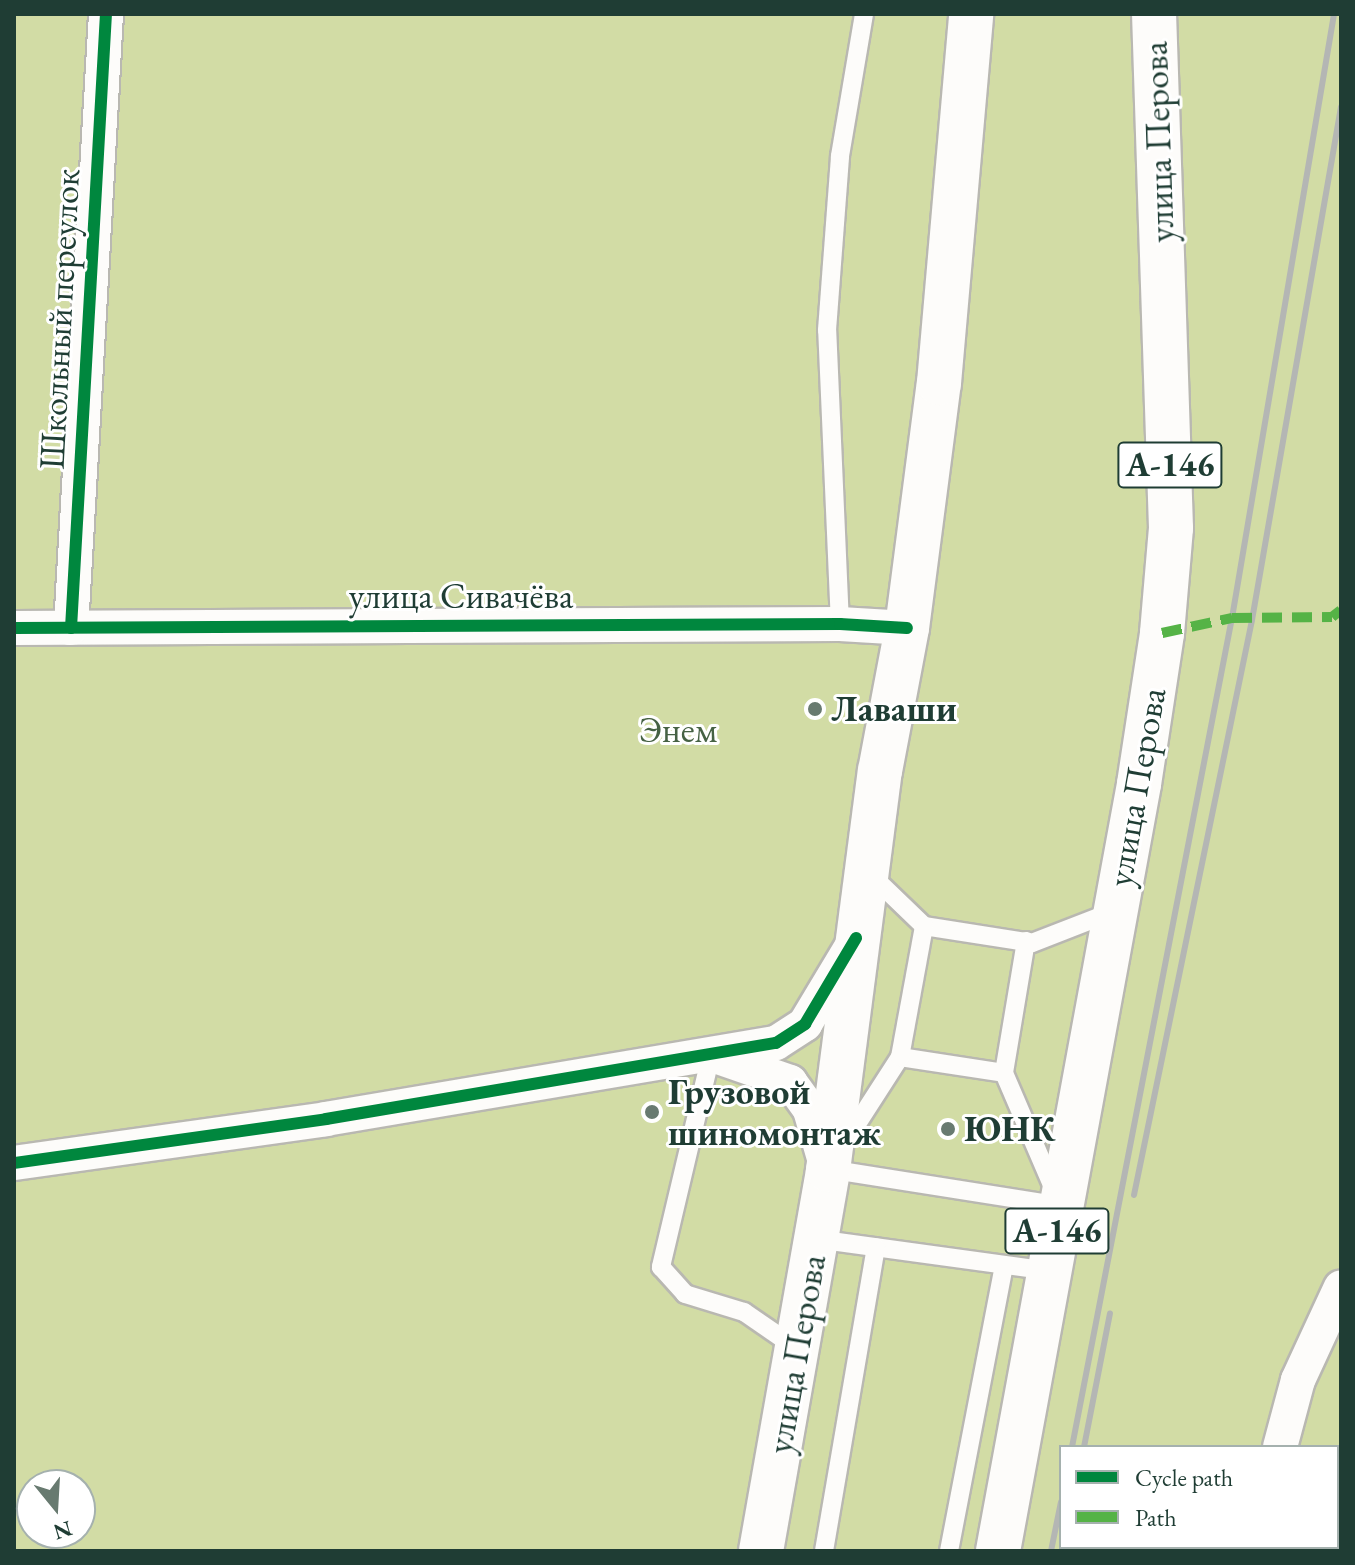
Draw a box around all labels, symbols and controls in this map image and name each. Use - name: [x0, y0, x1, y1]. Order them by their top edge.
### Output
- street label: улица Перова: [1133, 41, 1183, 243]
- street label: Школьный переулок: [30, 168, 88, 470]
- road number: А-146: [1116, 435, 1224, 495]
- street label: улица Сивачёва: [349, 574, 573, 618]
- street label: улица Перова: [1097, 684, 1175, 890]
- place label: Лаваши: [831, 687, 957, 731]
- marker: Лаваши: [806, 700, 824, 718]
- park label: Энем: [639, 708, 717, 752]
- place label: Грузовой шиномонтаж: [668, 1069, 881, 1154]
- marker: Грузовой шиномонтаж: [643, 1103, 661, 1121]
- place label: ЮНК: [964, 1107, 1055, 1151]
- marker: ЮНК: [939, 1120, 957, 1138]
- road number: А-146: [1003, 1201, 1111, 1261]
- street label: улица Перова: [757, 1251, 835, 1457]
- legend: [1059, 1445, 1339, 1549]
- text: Cycle path: [1135, 1462, 1233, 1493]
- north arrow: [16, 1469, 96, 1549]
- text: Path: [1135, 1502, 1177, 1533]
- text: N: [50, 1514, 76, 1547]

